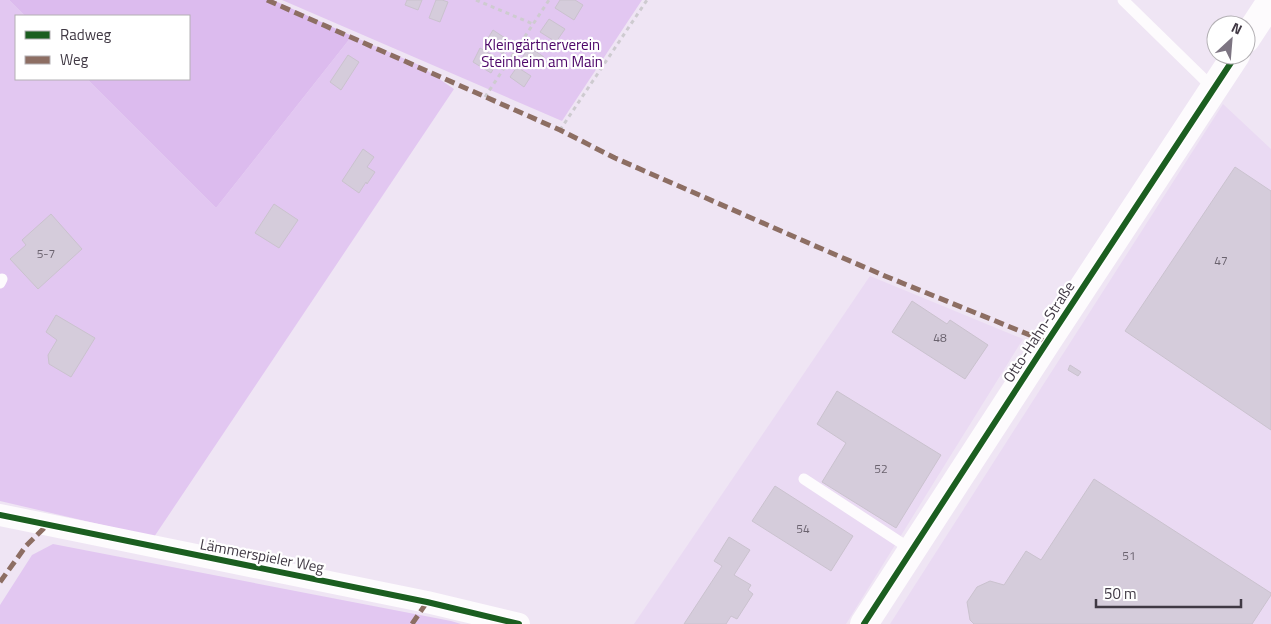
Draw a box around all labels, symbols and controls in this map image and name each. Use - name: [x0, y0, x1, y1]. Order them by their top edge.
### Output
- legend: [15, 15, 190, 80]
- north arrow: [1206, 15, 1256, 65]
- text: N: [1228, 16, 1246, 39]
- text: Radweg: [60, 23, 112, 46]
- park label: Kleingärtnerverein Steinheim am Main: [481, 33, 603, 73]
- text: Weg: [60, 48, 89, 71]
- house number: 5-7: [37, 244, 55, 263]
- house number: 47: [1214, 251, 1228, 270]
- street label: Otto-Hahn-Straße: [997, 276, 1080, 387]
- house number: 48: [933, 328, 947, 347]
- house number: 52: [874, 459, 888, 478]
- house number: 54: [796, 519, 810, 538]
- street label: Lämmerspieler Weg: [198, 532, 326, 579]
- house number: 51: [1122, 546, 1136, 565]
- scale bar: [1096, 576, 1241, 608]
- text: 50 m: [1104, 582, 1137, 605]

